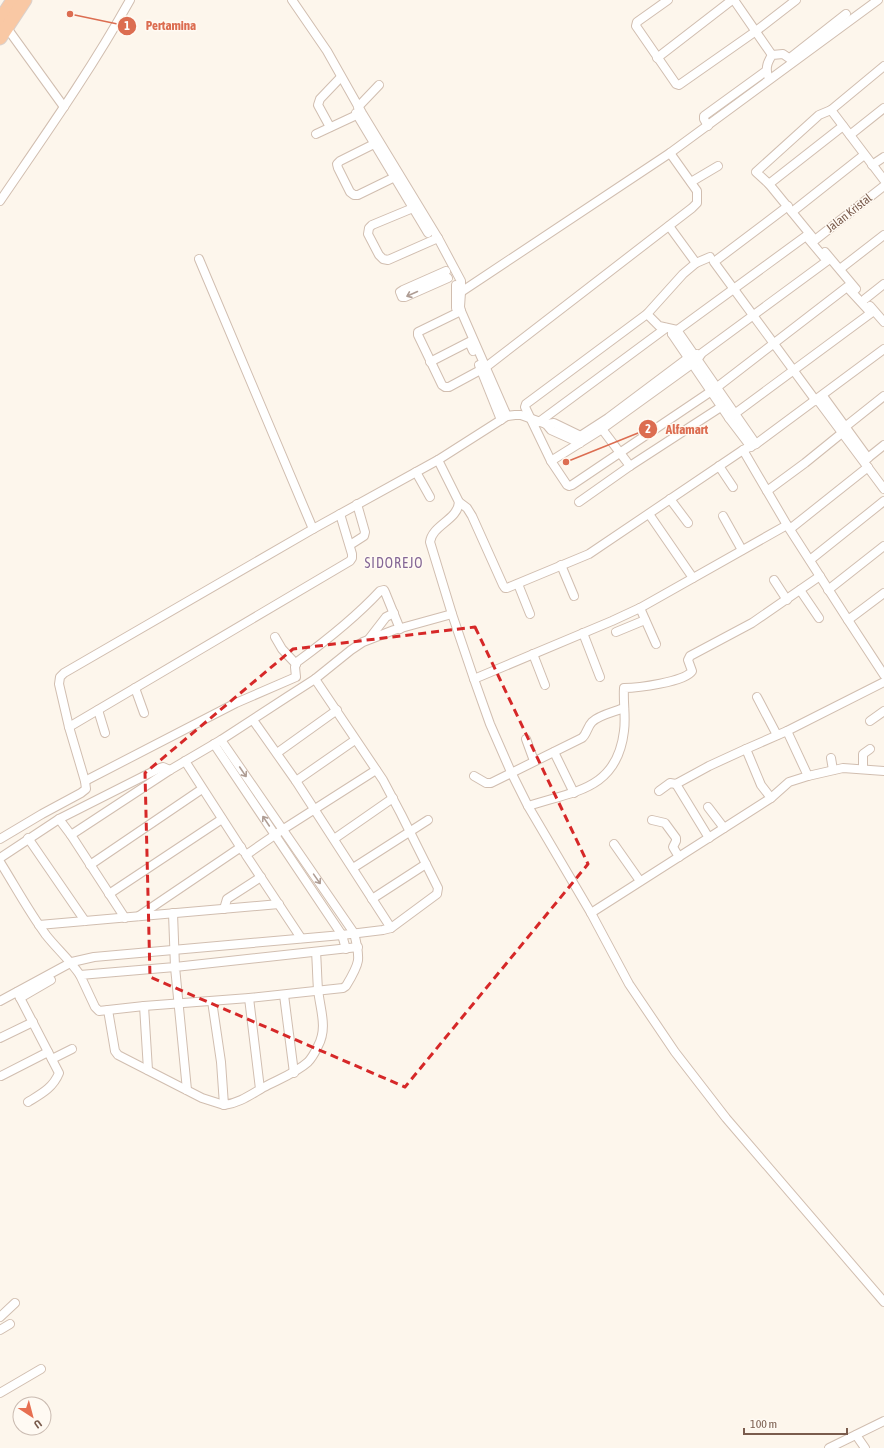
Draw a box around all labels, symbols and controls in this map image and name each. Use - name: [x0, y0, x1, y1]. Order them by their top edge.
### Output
- callout: Pertamina: [117, 13, 204, 38]
- text: Pertamina: [146, 18, 196, 33]
- text: 1: [124, 19, 130, 33]
- street label: Jalan Kristal: [823, 190, 875, 235]
- one-way arrow: [407, 290, 419, 298]
- callout: Alfamart: [638, 417, 716, 442]
- text: 2: [645, 422, 651, 436]
- text: Alfamart: [665, 422, 708, 437]
- district label: SIDOREJO: [364, 555, 424, 571]
- one-way arrow: [239, 766, 247, 777]
- one-way arrow: [262, 816, 270, 827]
- one-way arrow: [313, 873, 321, 884]
- north arrow: [12, 1396, 52, 1436]
- scale bar: [744, 1410, 847, 1436]
- text: U: [32, 1417, 44, 1431]
- text: 100 m: [750, 1417, 777, 1431]

